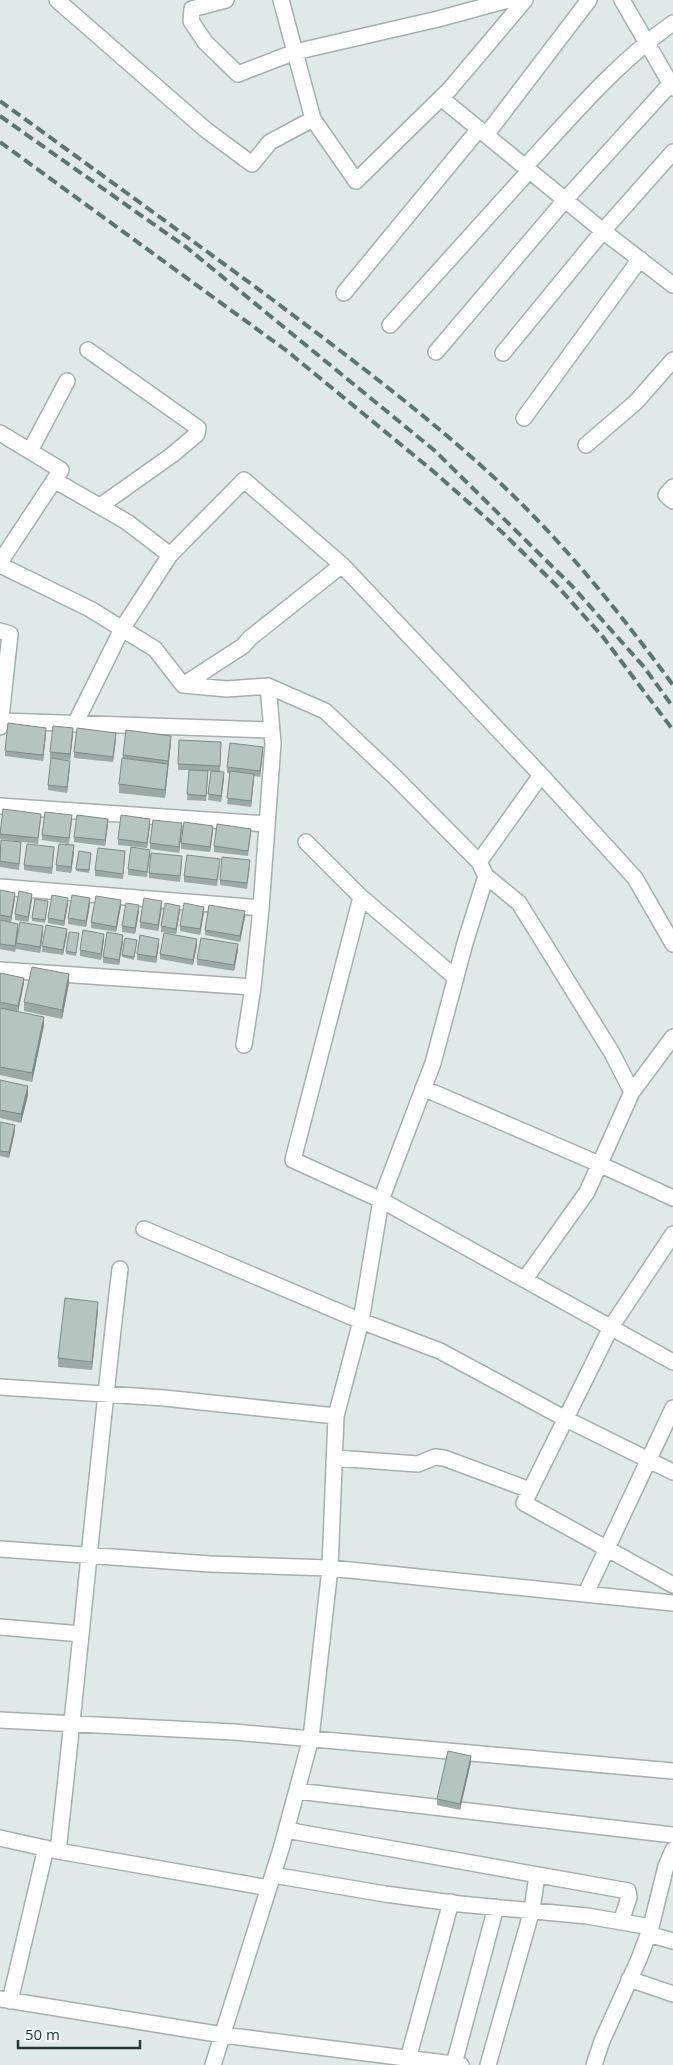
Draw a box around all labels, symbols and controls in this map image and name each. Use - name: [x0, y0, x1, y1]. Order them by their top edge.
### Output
- scale bar: [18, 2018, 140, 2050]
- text: 50 m: [25, 2024, 60, 2044]

